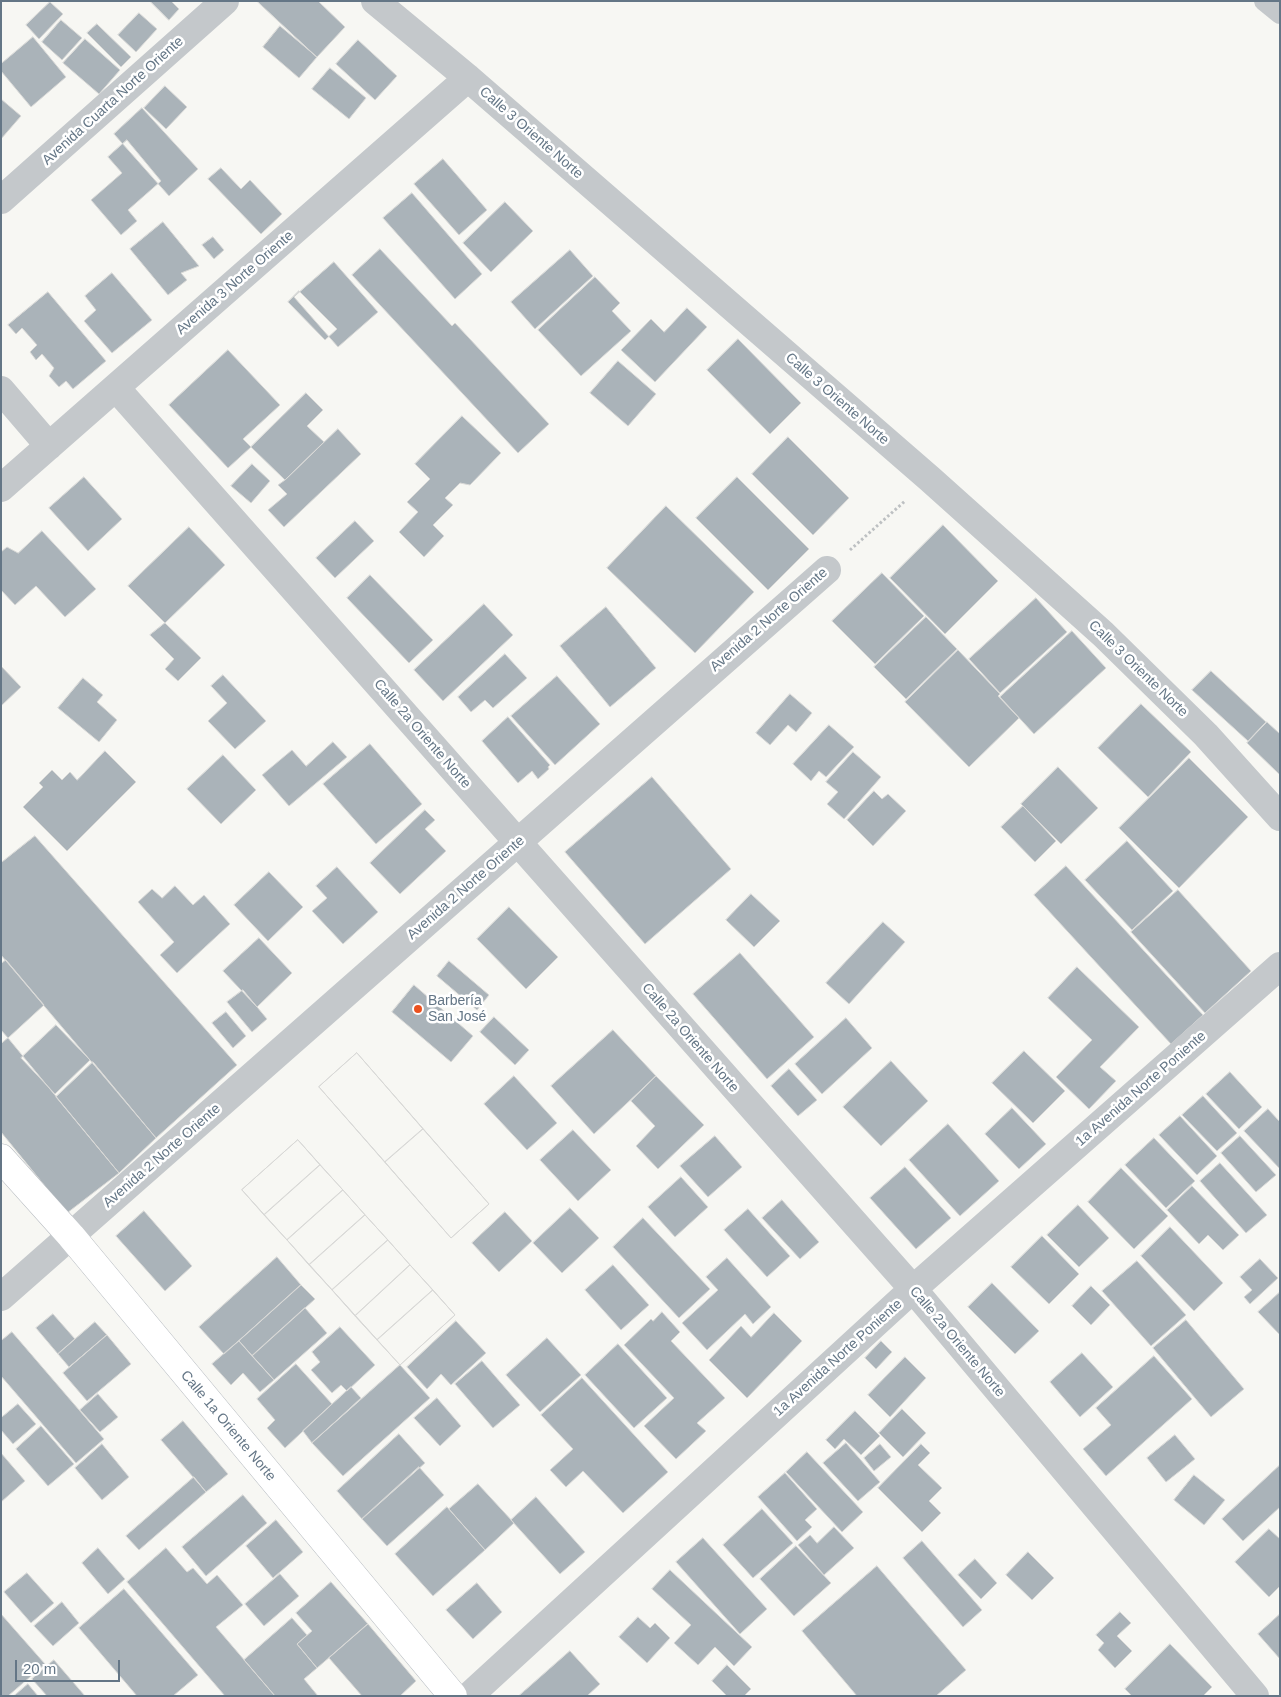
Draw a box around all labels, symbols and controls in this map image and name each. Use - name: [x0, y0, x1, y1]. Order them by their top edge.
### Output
- street label: Avenida Cuarta Norte Oriente: [39, 33, 187, 169]
- street label: Calle 3 Oriente Norte: [476, 84, 586, 182]
- street label: Avenida 3 Norte Oriente: [173, 227, 297, 339]
- street label: Calle 3 Oriente Norte: [782, 350, 892, 448]
- street label: Avenida 2 Norte Oriente: [707, 564, 831, 676]
- street label: Calle 3 Oriente Norte: [1085, 617, 1191, 721]
- street label: Calle 2a Oriente Norte: [370, 676, 474, 792]
- street label: Avenida 2 Norte Oriente: [404, 832, 528, 944]
- street label: Calle 2a Oriente Norte: [638, 980, 742, 1096]
- place label: Barbería San José: [428, 993, 486, 1026]
- marker: Barbería San José: [412, 1003, 424, 1015]
- street label: 1a Avenida Norte Poniente: [1072, 1028, 1210, 1150]
- street label: Avenida 2 Norte Oriente: [100, 1100, 224, 1212]
- street label: Calle 2a Oriente Norte: [906, 1283, 1008, 1401]
- street label: 1a Avenida Norte Poniente: [770, 1296, 906, 1420]
- street label: Calle 1a Oriente Norte: [177, 1367, 279, 1485]
- scale bar: [18, 1650, 122, 1682]
- text: 20 m: [23, 1660, 56, 1677]

